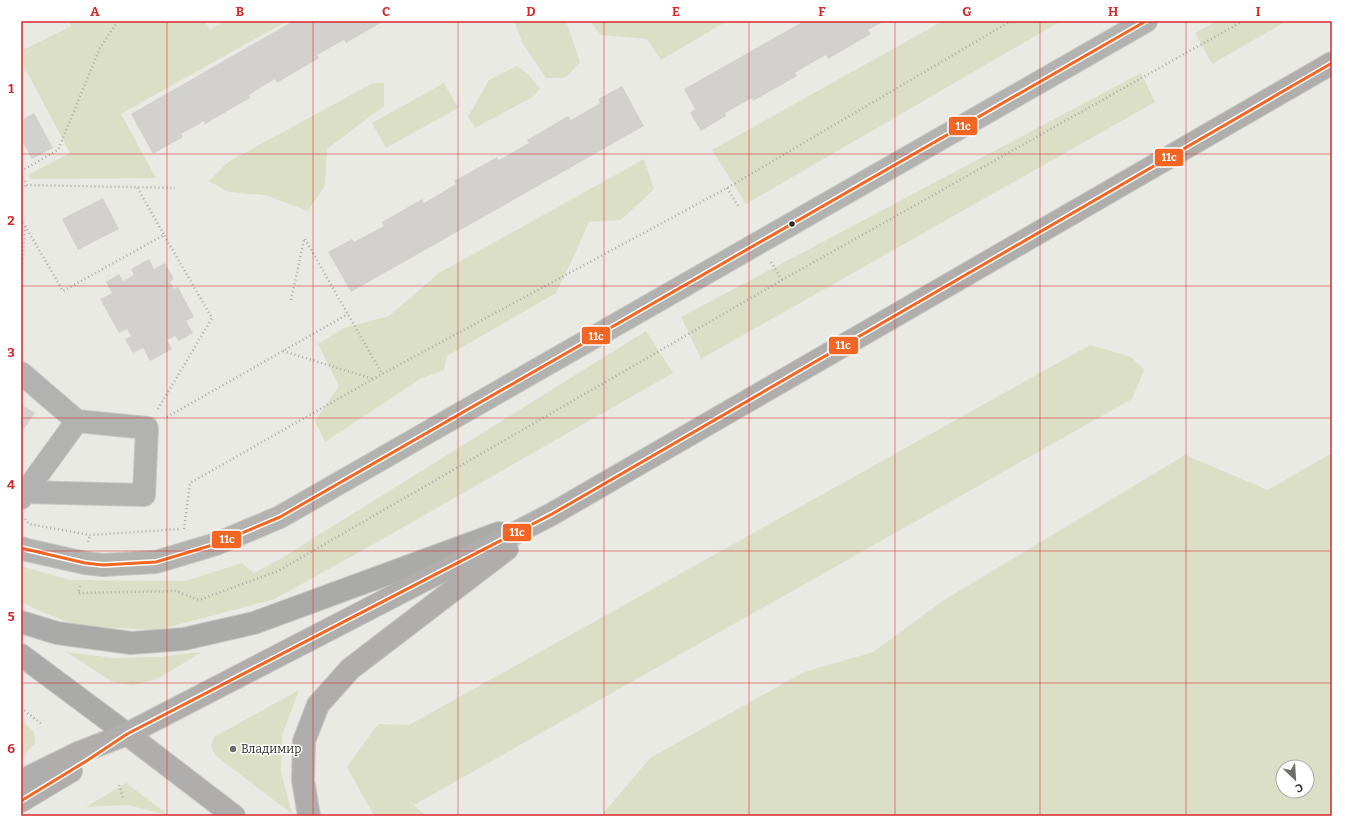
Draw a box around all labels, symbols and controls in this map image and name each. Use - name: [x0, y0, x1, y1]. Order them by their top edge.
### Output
- text: A: [90, 4, 100, 19]
- text: B: [236, 4, 244, 19]
- text: C: [382, 4, 390, 19]
- text: D: [526, 4, 536, 19]
- text: E: [672, 4, 680, 19]
- text: F: [818, 4, 826, 19]
- text: G: [962, 4, 972, 19]
- text: H: [1108, 4, 1118, 19]
- text: I: [1256, 4, 1261, 19]
- text: 1: [8, 81, 14, 96]
- line badge: 11с: [948, 116, 978, 136]
- text: 11с: [955, 120, 971, 133]
- line badge: 11с: [1154, 148, 1184, 167]
- text: 11с: [1161, 151, 1177, 164]
- text: 2: [7, 213, 15, 228]
- unlabelled marker: [787, 219, 797, 229]
- line badge: 11с: [581, 326, 611, 345]
- text: 11с: [588, 330, 604, 343]
- line badge: 11с: [828, 336, 859, 355]
- text: 11с: [835, 339, 851, 352]
- text: 3: [7, 345, 15, 360]
- text: 4: [7, 477, 15, 492]
- line badge: 11с: [502, 523, 532, 542]
- text: 11с: [509, 526, 525, 539]
- line badge: 11с: [211, 530, 242, 549]
- text: 11с: [219, 533, 235, 546]
- text: 5: [7, 609, 15, 624]
- text: 6: [7, 741, 15, 756]
- place label: Владимир: [241, 742, 301, 756]
- marker: Владимир: [228, 744, 238, 754]
- north arrow: [1275, 759, 1315, 799]
- text: С: [1293, 780, 1305, 795]

